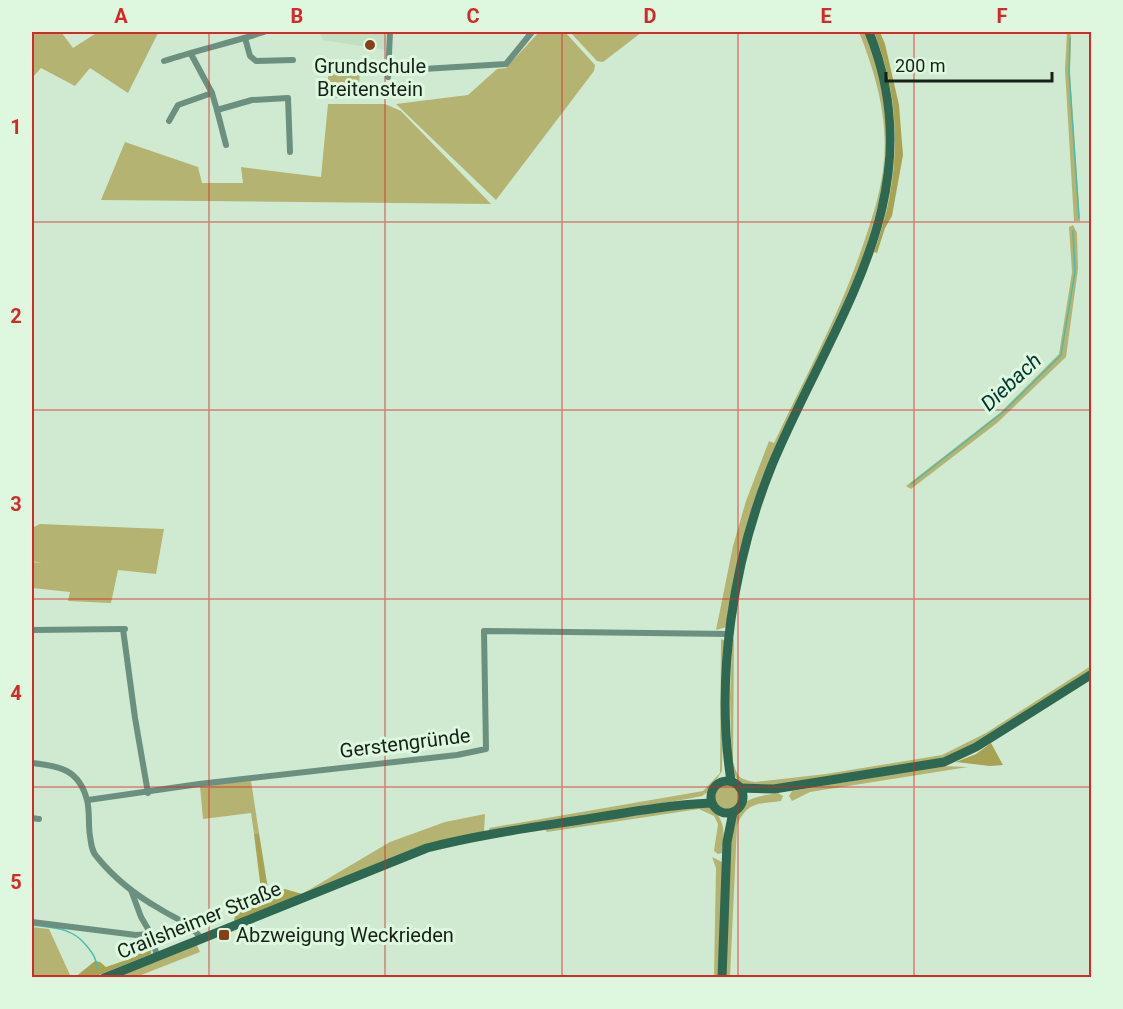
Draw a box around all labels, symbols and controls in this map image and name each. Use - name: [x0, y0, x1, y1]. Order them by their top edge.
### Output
- text: A: [114, 4, 128, 28]
- text: B: [291, 4, 303, 28]
- text: C: [466, 4, 480, 28]
- text: D: [644, 4, 657, 28]
- text: E: [820, 4, 832, 28]
- text: F: [997, 4, 1008, 28]
- marker: Grundschule Breitenstein: [363, 38, 377, 52]
- scale bar: [886, 45, 1052, 83]
- place label: Grundschule Breitenstein: [314, 54, 426, 101]
- text: 200 m: [895, 55, 946, 76]
- text: 1: [10, 115, 22, 139]
- text: 2: [10, 304, 22, 328]
- water label: Diebach: [976, 348, 1046, 416]
- text: 3: [10, 492, 22, 516]
- text: 4: [10, 681, 22, 705]
- street label: Gerstengründe: [338, 723, 472, 763]
- text: 5: [10, 870, 22, 894]
- street label: Crailsheimer Straße: [113, 876, 285, 964]
- place label: Abzweigung Weckrieden: [236, 923, 454, 947]
- marker: Abzweigung Weckrieden: [217, 928, 231, 942]

